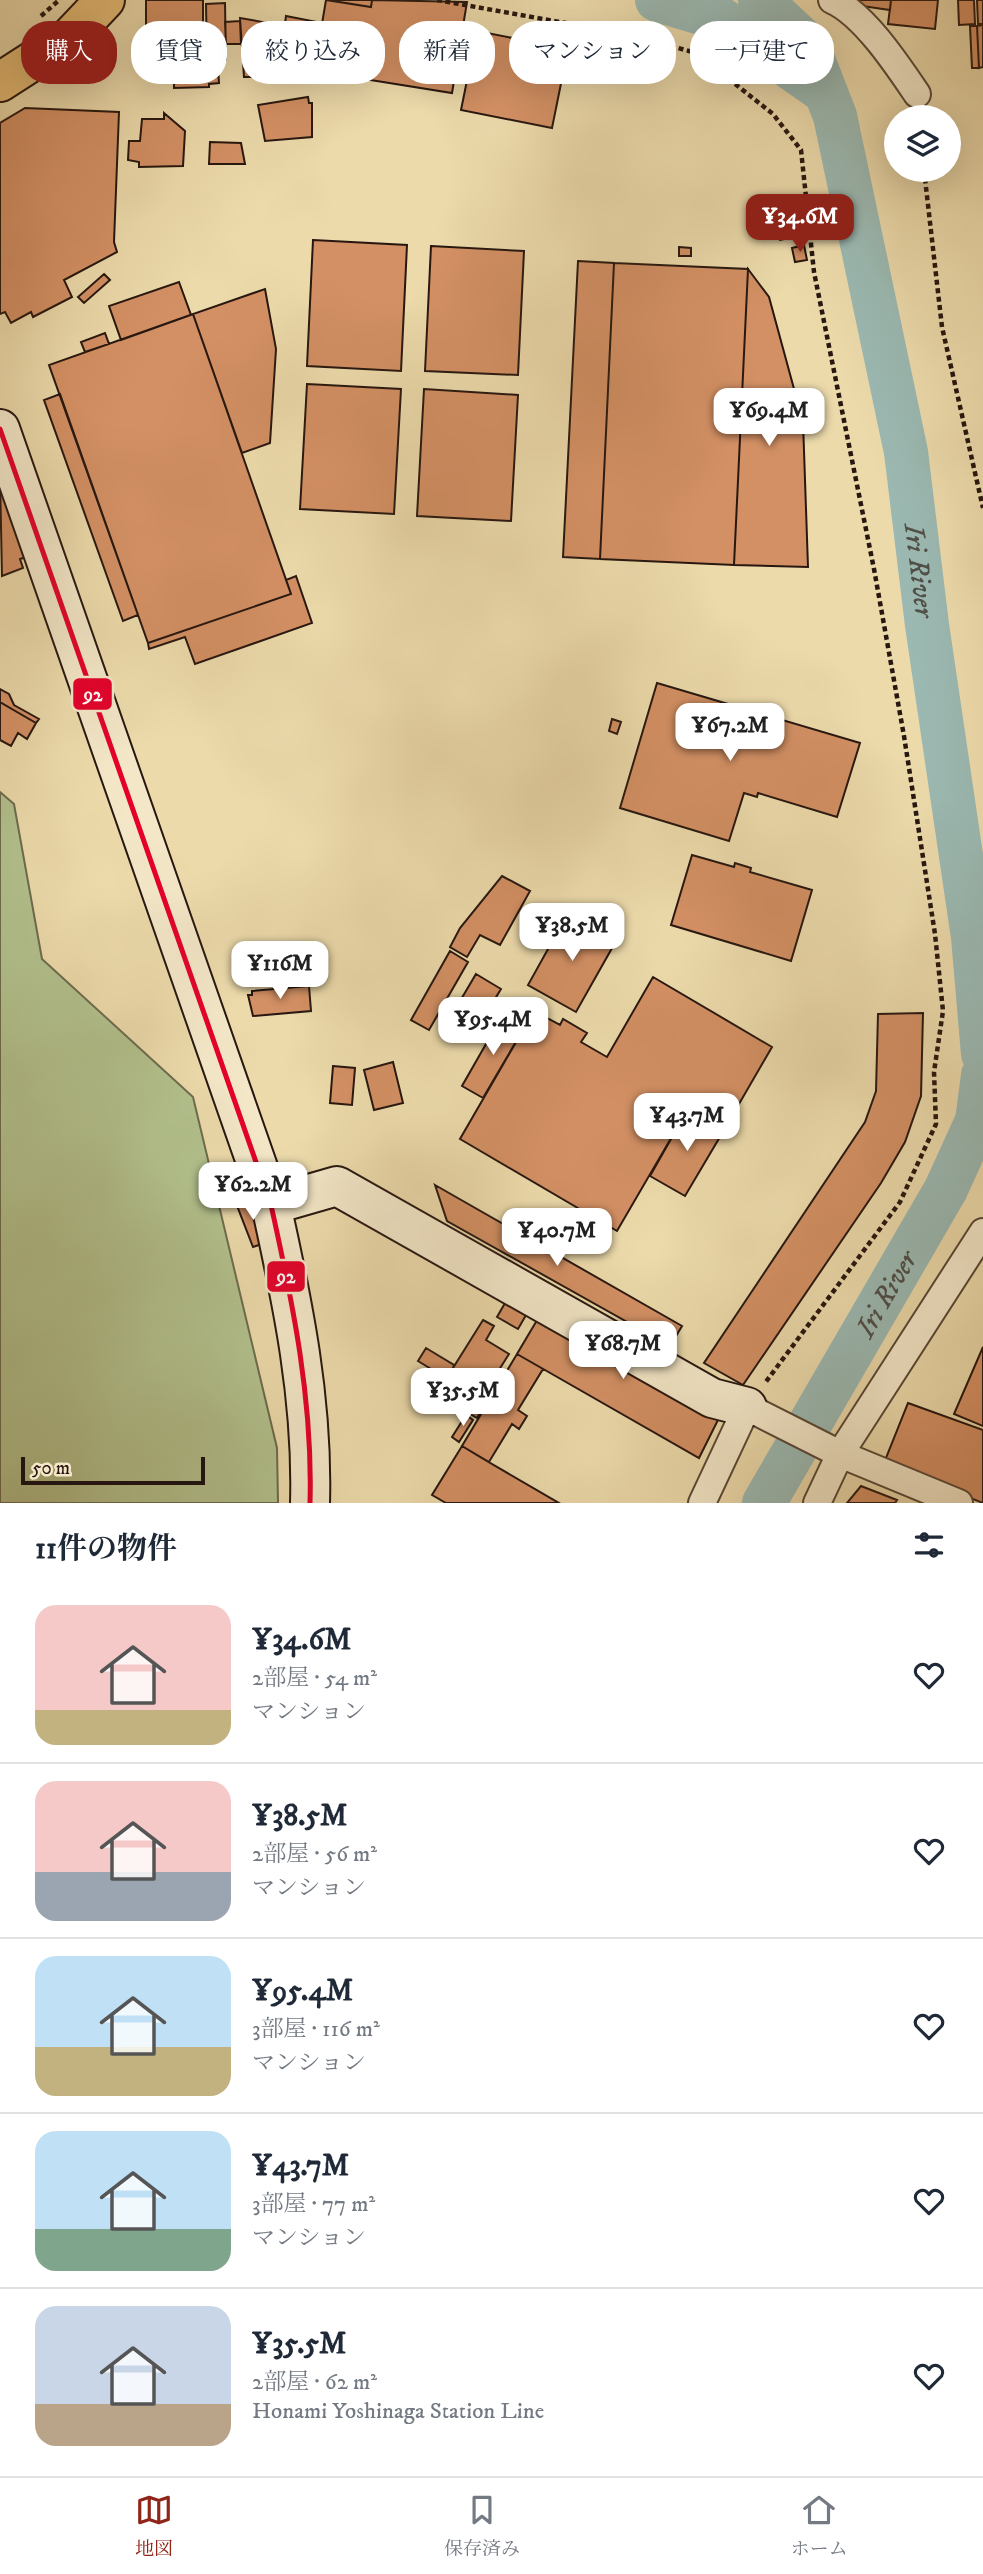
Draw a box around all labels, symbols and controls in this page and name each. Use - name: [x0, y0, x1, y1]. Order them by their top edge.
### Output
- chip: 購入: [21, 21, 117, 84]
- chip: 賃貸: [131, 21, 227, 84]
- chip: 絞り込み: [241, 21, 385, 84]
- chip: 新着: [399, 21, 495, 84]
- chip: マンション: [509, 21, 676, 84]
- chip: 一戸建て: [690, 21, 834, 84]
- map controls: [884, 105, 961, 182]
- button: layers: [884, 105, 961, 182]
- pin: ¥34.6M: [743, 194, 857, 254]
- text: ¥34.6M: [762, 202, 838, 231]
- pin: ¥69.4M: [712, 388, 826, 448]
- text: ¥69.4M: [730, 396, 808, 425]
- water label: Iri River: [896, 520, 942, 621]
- line badge: 92: [72, 677, 113, 711]
- text: 92: [82, 684, 103, 707]
- pin: ¥67.2M: [673, 704, 787, 763]
- text: ¥67.2M: [691, 711, 769, 740]
- pin: ¥38.5M: [515, 904, 629, 963]
- text: ¥38.5M: [535, 911, 609, 940]
- pin: ¥116M: [231, 942, 329, 1001]
- text: ¥116M: [247, 949, 313, 978]
- pin: ¥95.4M: [436, 998, 550, 1057]
- text: ¥95.4M: [454, 1005, 532, 1034]
- pin: ¥43.7M: [630, 1094, 744, 1153]
- text: ¥43.7M: [650, 1101, 724, 1130]
- pin: ¥62.2M: [196, 1162, 310, 1222]
- text: ¥62.2M: [215, 1170, 291, 1199]
- pin: ¥40.7M: [500, 1208, 614, 1268]
- text: ¥40.7M: [518, 1216, 596, 1245]
- water label: Iri River: [847, 1243, 926, 1345]
- line badge: 92: [266, 1260, 306, 1293]
- text: 92: [275, 1266, 296, 1289]
- pin: ¥68.7M: [566, 1322, 680, 1381]
- text: ¥68.7M: [585, 1329, 661, 1358]
- pin: ¥35.5M: [406, 1368, 520, 1428]
- text: ¥35.5M: [427, 1376, 499, 1405]
- scale bar: [21, 1454, 205, 1486]
- text: 50 m: [32, 1457, 70, 1480]
- icon: filters: [910, 1526, 948, 1564]
- text: 11件の物件: [35, 1531, 177, 1568]
- text: ¥34.6M: [252, 1622, 351, 1659]
- icon: home: [91, 1633, 175, 1717]
- icon: heart: [910, 1656, 948, 1694]
- text: 2部屋 · 54 m²: [252, 1664, 377, 1693]
- text: マンション: [252, 1698, 366, 1727]
- text: ¥38.5M: [252, 1798, 347, 1835]
- icon: home: [91, 1809, 175, 1893]
- icon: heart: [910, 1832, 948, 1870]
- text: 2部屋 · 56 m²: [252, 1840, 377, 1869]
- text: マンション: [252, 1874, 366, 1903]
- text: ¥95.4M: [252, 1973, 353, 2010]
- icon: home: [91, 1984, 175, 2068]
- icon: heart: [910, 2007, 948, 2045]
- text: 3部屋 · 116 m²: [252, 2015, 380, 2044]
- text: マンション: [252, 2049, 366, 2078]
- text: ¥43.7M: [252, 2148, 349, 2185]
- icon: home: [91, 2159, 175, 2243]
- icon: heart: [910, 2182, 948, 2220]
- text: 3部屋 · 77 m²: [252, 2190, 375, 2219]
- text: マンション: [252, 2224, 366, 2253]
- text: ¥35.5M: [252, 2326, 346, 2363]
- icon: home: [91, 2334, 175, 2418]
- icon: heart: [910, 2357, 948, 2395]
- text: 2部屋 · 62 m²: [252, 2368, 377, 2397]
- text: Honami Yoshinaga Station Line: [252, 2397, 544, 2426]
- tab: 地図: [135, 2491, 173, 2561]
- tab: 保存済み: [444, 2491, 520, 2561]
- tab: ホーム: [791, 2491, 848, 2561]

